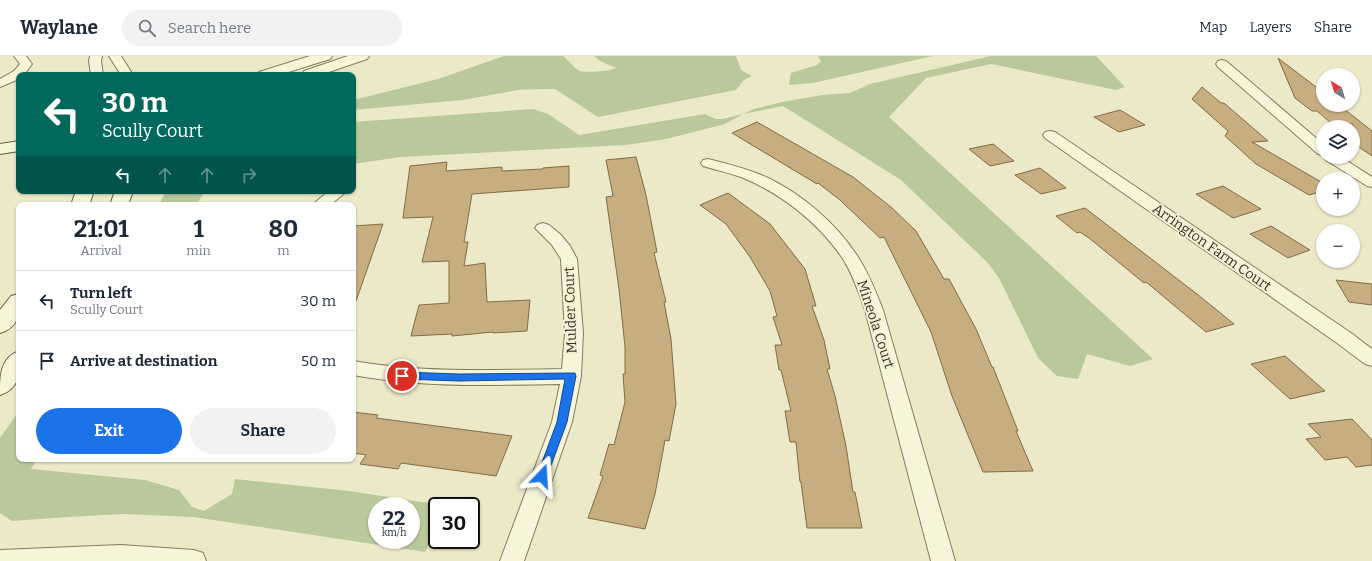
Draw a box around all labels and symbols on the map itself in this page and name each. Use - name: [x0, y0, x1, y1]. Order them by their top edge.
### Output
- north arrow: [1316, 68, 1360, 112]
- street label: Arrington Farm Court: [1149, 200, 1274, 295]
- street label: Mulder Court: [560, 266, 581, 354]
- street label: Mineola Court: [853, 278, 898, 371]
- pin: [385, 359, 419, 393]
- position arrow: [521, 455, 563, 497]
- speed limit sign: 30: [428, 497, 480, 549]

